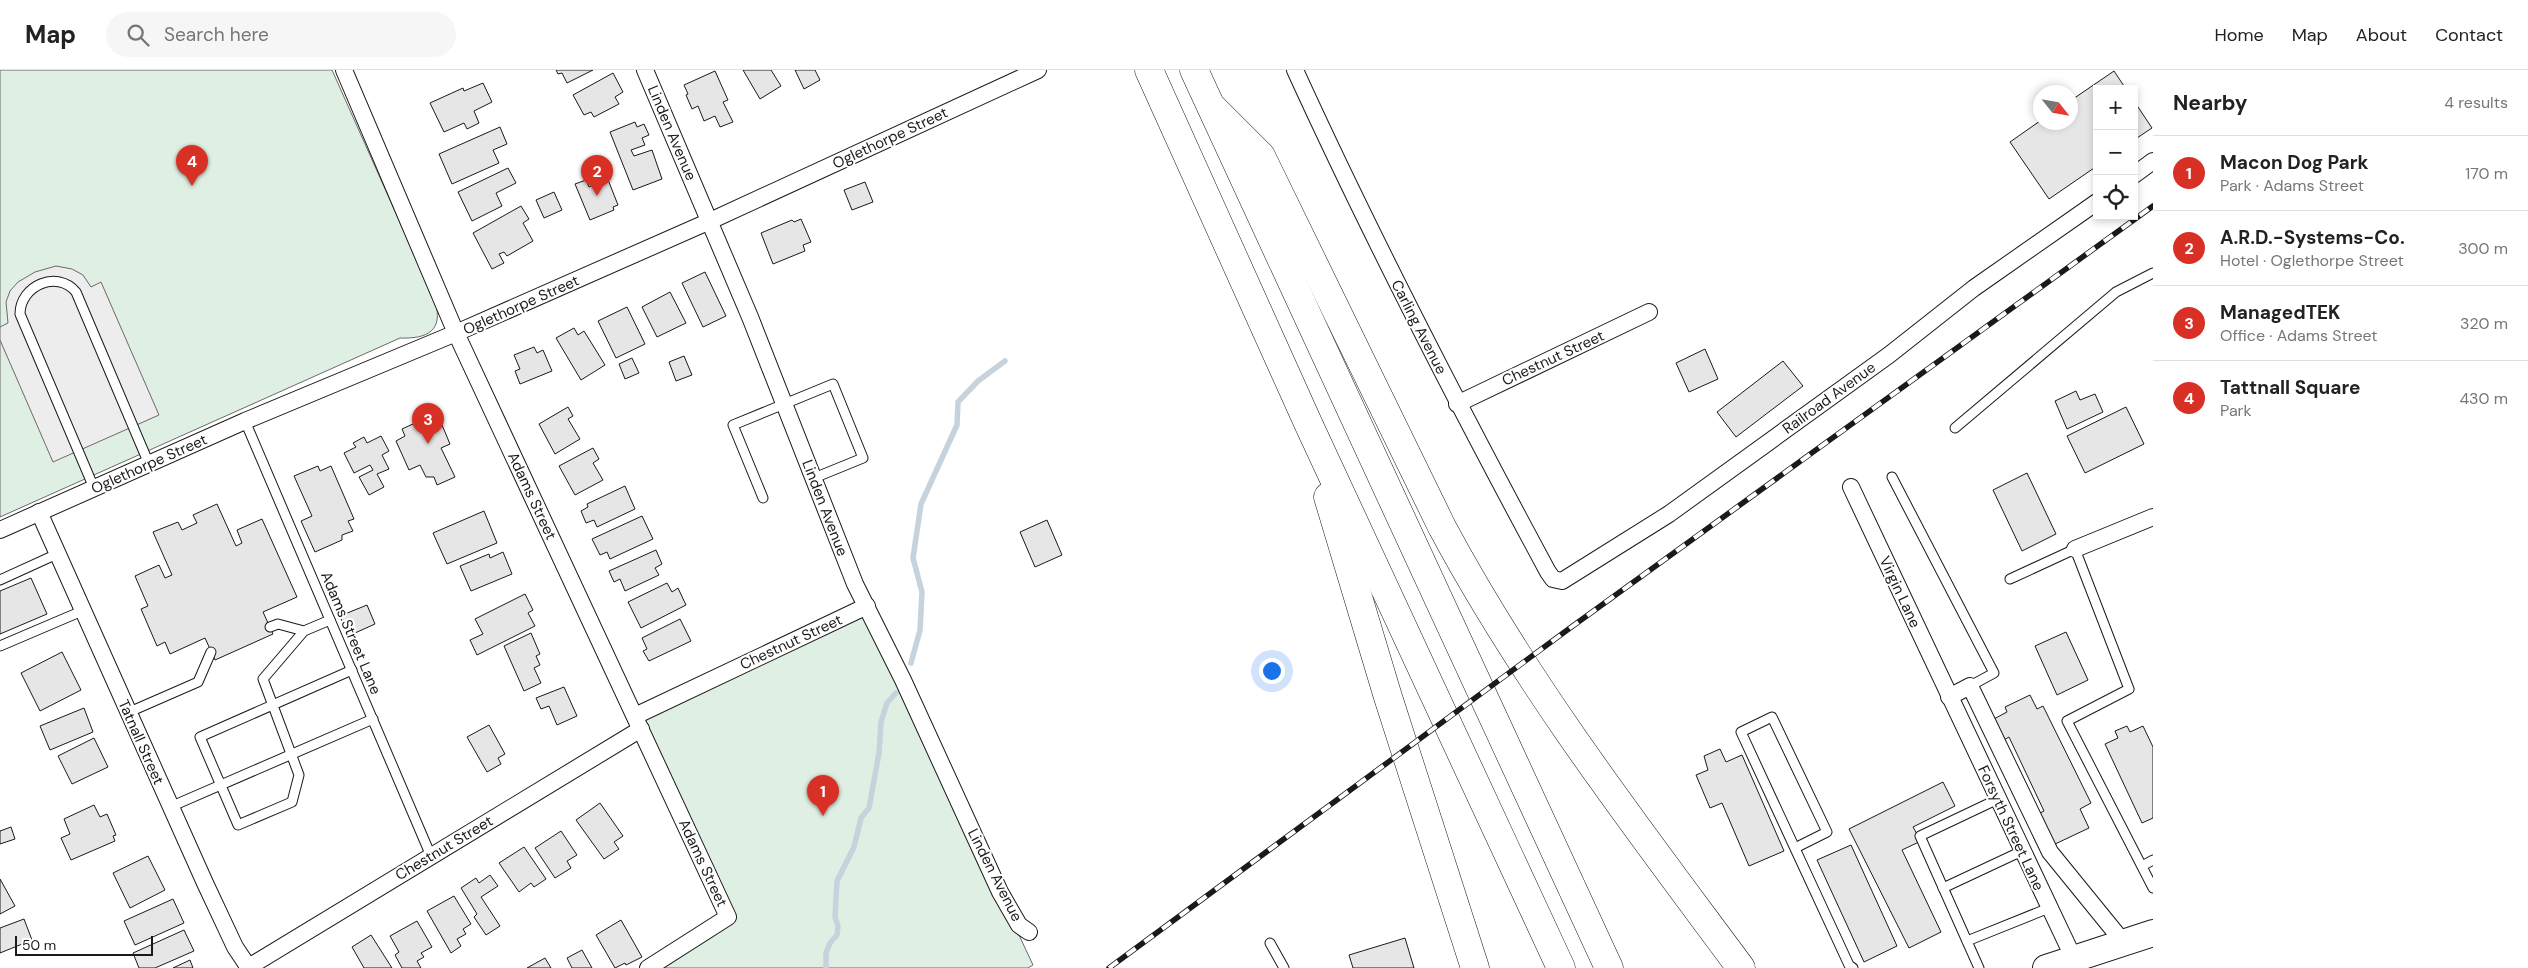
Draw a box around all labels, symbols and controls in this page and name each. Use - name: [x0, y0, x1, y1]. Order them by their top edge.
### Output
- search box: [106, 12, 456, 57]
- text: Map: [25, 19, 76, 50]
- icon: search: [124, 21, 152, 49]
- text: Search here: [164, 22, 269, 47]
- text: Home: [2214, 23, 2264, 47]
- text: Map: [2292, 23, 2328, 47]
- text: About: [2356, 23, 2407, 47]
- text: Contact: [2435, 23, 2503, 47]
- street label: Linden Avenue: [643, 82, 701, 184]
- north arrow: [2033, 85, 2078, 130]
- map controls: [2093, 85, 2138, 220]
- button: +: [2093, 85, 2138, 130]
- text: Nearby: [2173, 89, 2247, 117]
- text: 4 results: [2444, 92, 2508, 113]
- street label: Oglethorpe Street: [829, 102, 951, 173]
- button: −: [2093, 130, 2138, 175]
- pin: 4: [176, 145, 208, 186]
- text: Macon Dog Park: [2220, 150, 2368, 175]
- pin: 2: [581, 155, 613, 196]
- text: 1: [2186, 163, 2192, 184]
- text: 170 m: [2465, 163, 2508, 184]
- button: locate: [2093, 175, 2138, 220]
- text: Park · Adams Street: [2220, 175, 2364, 196]
- text: A.R.D.-Systems-Co.: [2220, 225, 2405, 250]
- text: 2: [2184, 238, 2194, 259]
- text: 300 m: [2458, 238, 2508, 259]
- text: Hotel · Oglethorpe Street: [2220, 250, 2404, 271]
- street label: Oglethorpe Street: [460, 270, 582, 340]
- street label: Carling Avenue: [1387, 276, 1451, 378]
- text: ManagedTEK: [2220, 300, 2340, 325]
- text: 3: [2184, 313, 2194, 334]
- text: 320 m: [2460, 313, 2508, 334]
- text: Office · Adams Street: [2220, 325, 2378, 346]
- street label: Chestnut Street: [1499, 326, 1607, 390]
- street label: Railroad Avenue: [1778, 357, 1880, 439]
- text: Tattnall Square: [2220, 375, 2360, 400]
- text: 4: [2184, 388, 2194, 409]
- text: 430 m: [2459, 388, 2508, 409]
- text: Park: [2220, 400, 2252, 421]
- pin: 3: [412, 403, 444, 444]
- street label: Oglethorpe Street: [88, 429, 210, 499]
- street label: Adams Street: [503, 449, 561, 543]
- street label: Linden Avenue: [797, 457, 853, 559]
- street label: Virgin Lane: [1875, 553, 1925, 631]
- street label: Adams Street Lane: [316, 568, 386, 698]
- street label: Chestnut Street: [737, 610, 845, 674]
- your location: [1259, 658, 1285, 684]
- street label: Tatnall Street: [113, 696, 169, 788]
- street label: Forsyth Street Lane: [1973, 762, 2049, 894]
- pin: 1: [807, 775, 839, 816]
- street label: Chestnut Street: [391, 811, 497, 885]
- street label: Adams Street: [674, 816, 732, 910]
- street label: Linden Avenue: [963, 825, 1027, 925]
- scale bar: [15, 933, 152, 956]
- text: 50 m: [22, 936, 56, 954]

